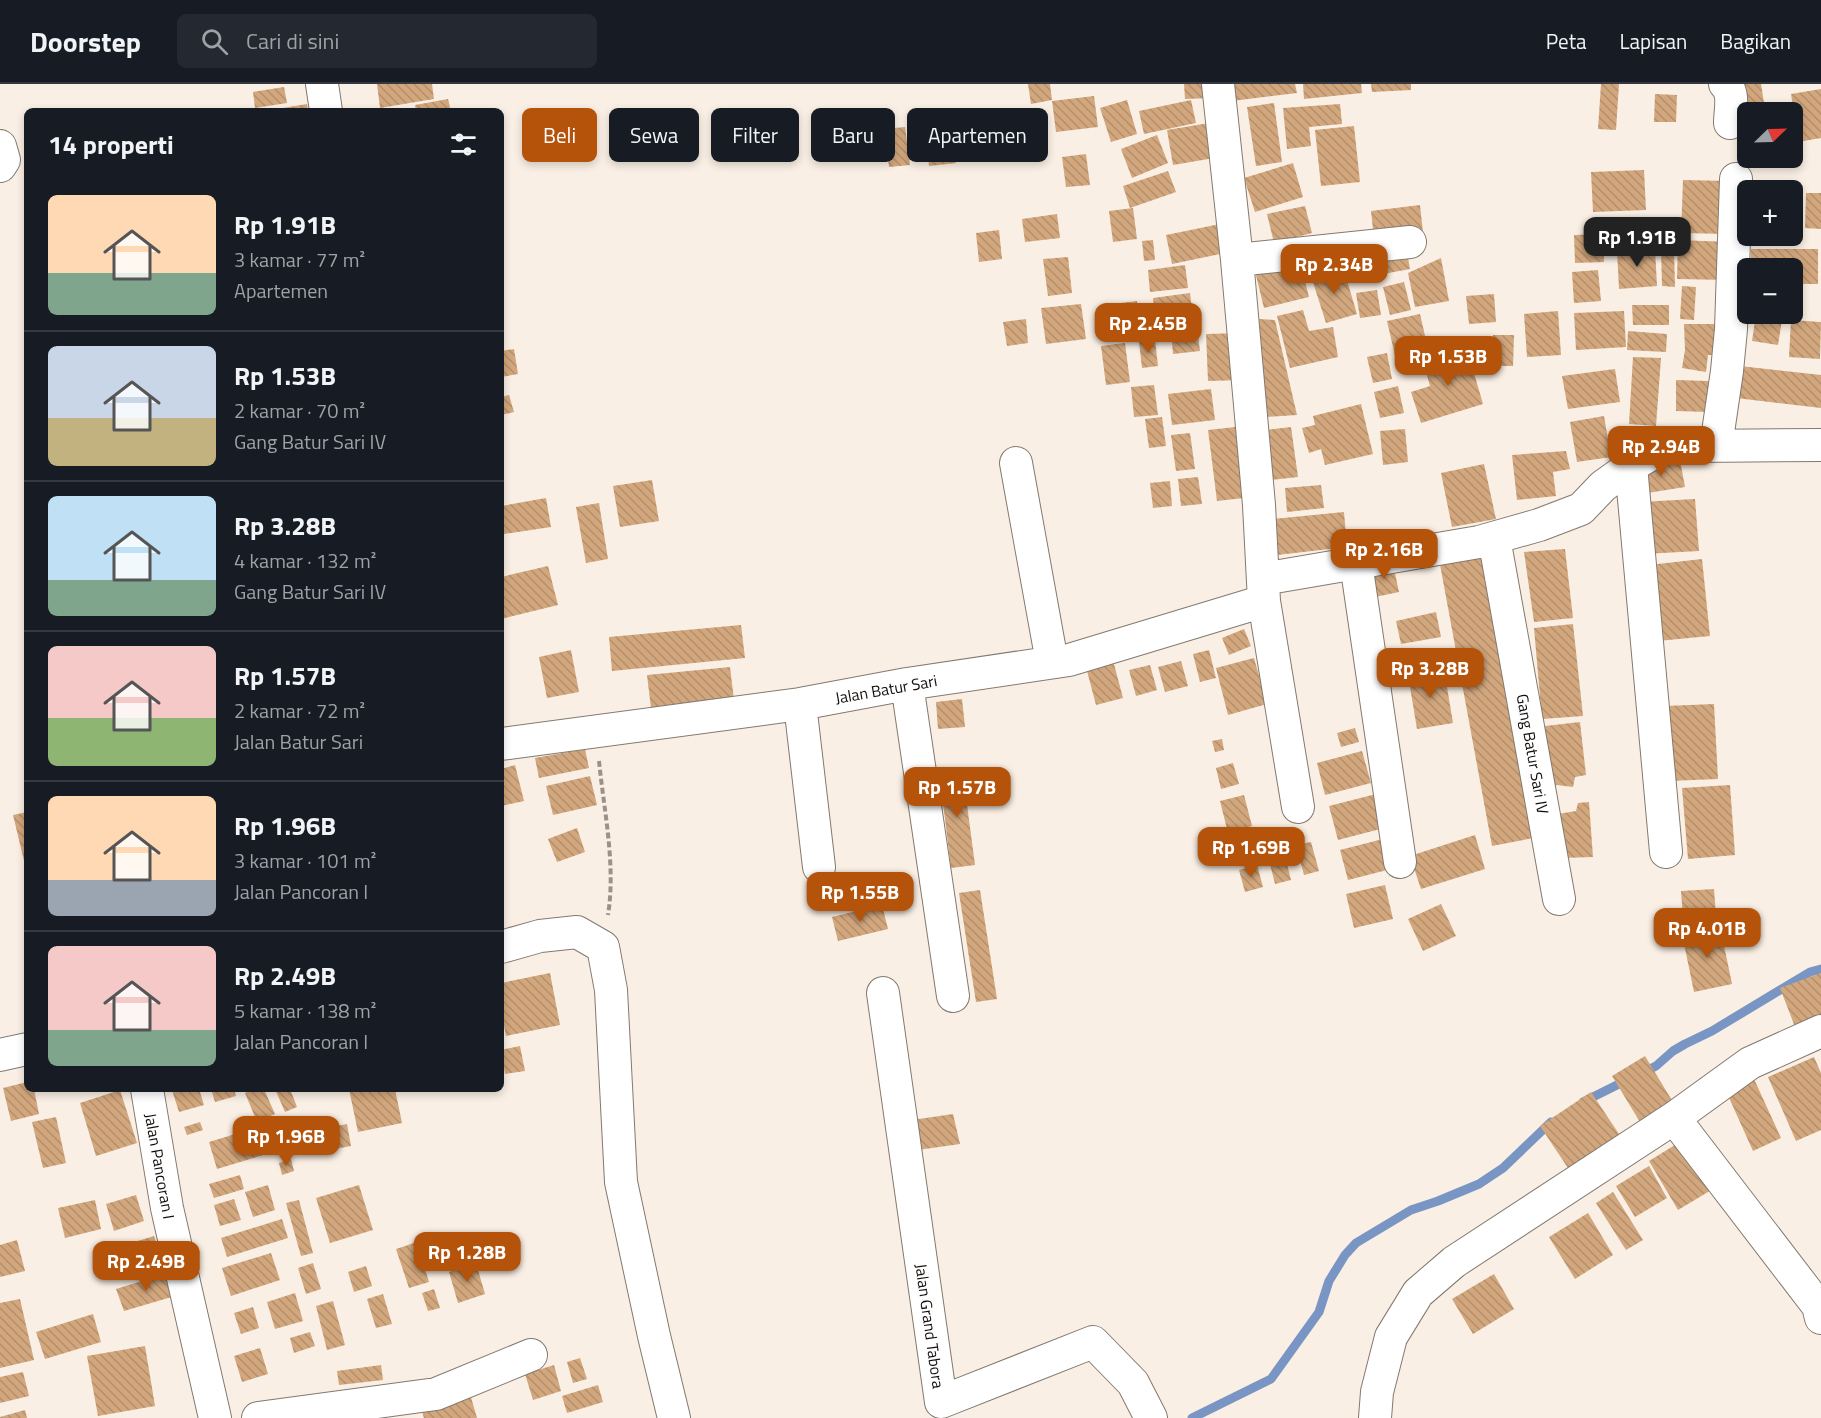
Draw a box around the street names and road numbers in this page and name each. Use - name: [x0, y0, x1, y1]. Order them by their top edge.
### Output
- street label: Jalan Batur Sari: [833, 668, 939, 710]
- street label: Gang Batur Sari IV: [1511, 692, 1555, 816]
- street label: Jalan Pancoran I: [139, 1111, 181, 1221]
- street label: Jalan Grand Tabora: [909, 1262, 951, 1390]

